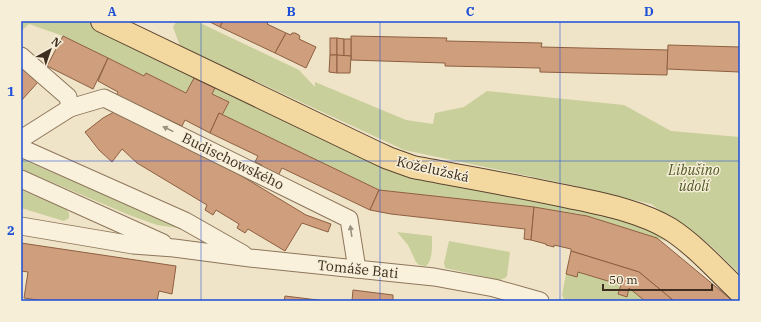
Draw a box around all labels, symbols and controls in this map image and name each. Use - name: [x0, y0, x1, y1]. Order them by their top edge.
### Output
- text: A: [107, 3, 117, 20]
- text: B: [286, 3, 296, 20]
- text: C: [466, 3, 475, 20]
- text: D: [644, 3, 654, 20]
- north arrow: [30, 30, 70, 70]
- text: N: [49, 34, 64, 51]
- text: 1: [7, 83, 15, 100]
- one-way arrow: [163, 126, 174, 132]
- street label: Budischowského: [179, 129, 287, 194]
- street label: Koželužská: [395, 152, 472, 186]
- park label: Libušino údolí: [667, 161, 720, 195]
- text: 2: [7, 222, 15, 239]
- one-way arrow: [348, 225, 354, 237]
- street label: Tomáše Bati: [317, 256, 399, 282]
- scale bar: [603, 266, 712, 292]
- text: 50 m: [609, 272, 638, 287]

